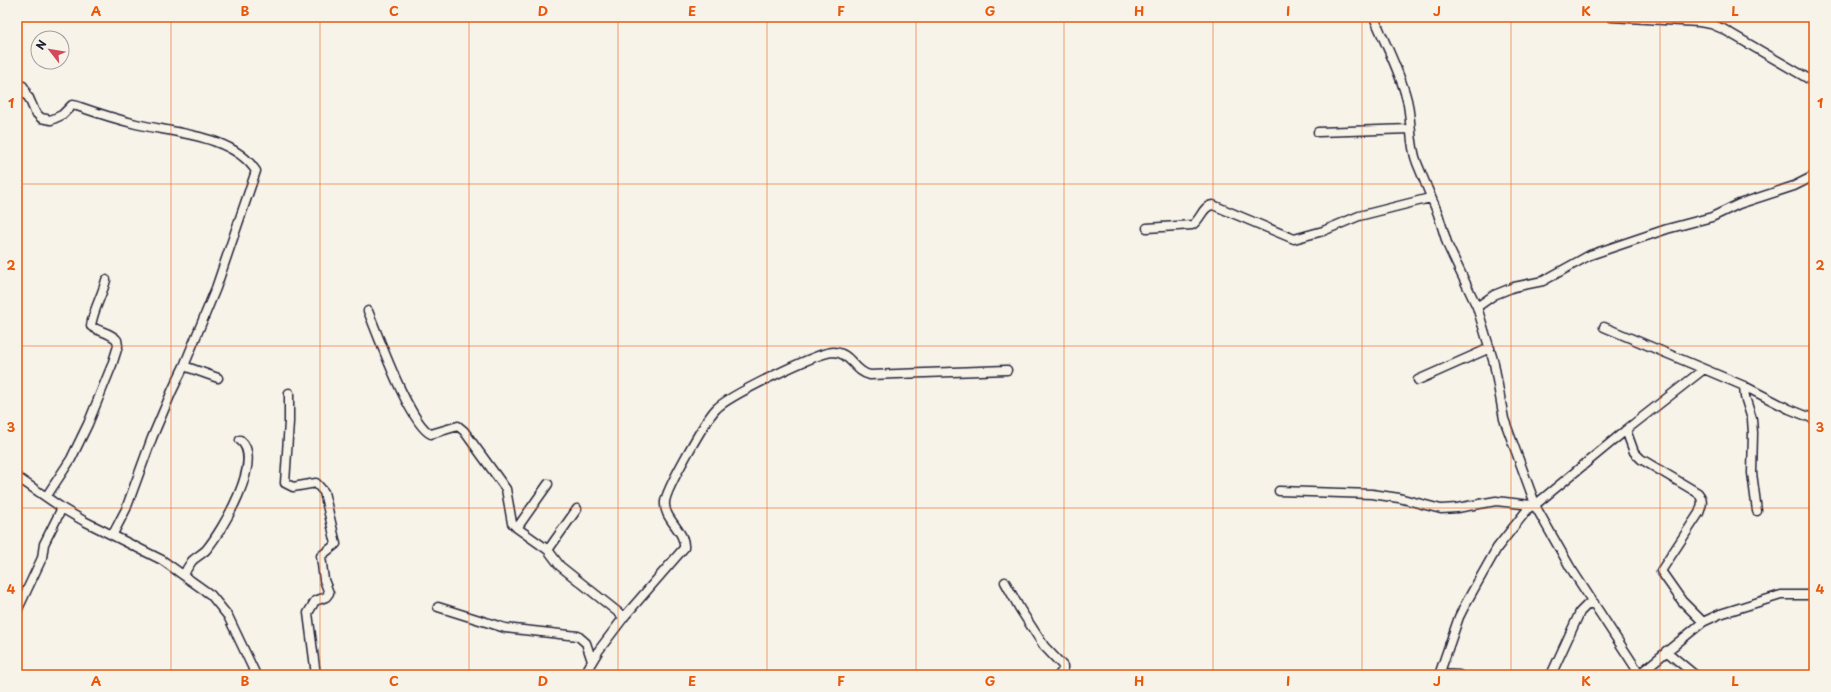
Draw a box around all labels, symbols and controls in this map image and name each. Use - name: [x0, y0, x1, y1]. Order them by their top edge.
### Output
- text: A: [91, 1, 101, 20]
- text: B: [241, 1, 250, 20]
- text: C: [389, 1, 399, 20]
- text: D: [538, 1, 548, 20]
- text: E: [688, 1, 696, 20]
- text: F: [837, 1, 845, 20]
- text: G: [985, 1, 995, 20]
- text: H: [1134, 1, 1144, 20]
- text: I: [1286, 1, 1290, 20]
- text: J: [1433, 1, 1441, 20]
- text: K: [1581, 1, 1591, 20]
- text: L: [1731, 1, 1739, 20]
- north arrow: [30, 30, 70, 70]
- text: N: [31, 36, 51, 53]
- text: 1: [8, 93, 14, 112]
- text: 1: [1817, 93, 1823, 112]
- text: 2: [6, 255, 16, 274]
- text: 2: [1815, 255, 1825, 274]
- text: 3: [7, 417, 16, 436]
- text: 3: [1816, 417, 1825, 436]
- text: 4: [7, 579, 16, 598]
- text: 4: [1816, 579, 1825, 598]
- text: A: [91, 671, 101, 690]
- text: B: [241, 671, 250, 690]
- text: C: [389, 671, 399, 690]
- text: D: [538, 671, 548, 690]
- text: E: [688, 671, 696, 690]
- text: F: [837, 671, 845, 690]
- text: G: [985, 671, 995, 690]
- text: H: [1134, 671, 1144, 690]
- text: I: [1286, 671, 1290, 690]
- text: J: [1433, 671, 1441, 690]
- text: K: [1581, 671, 1591, 690]
- text: L: [1731, 671, 1739, 690]

